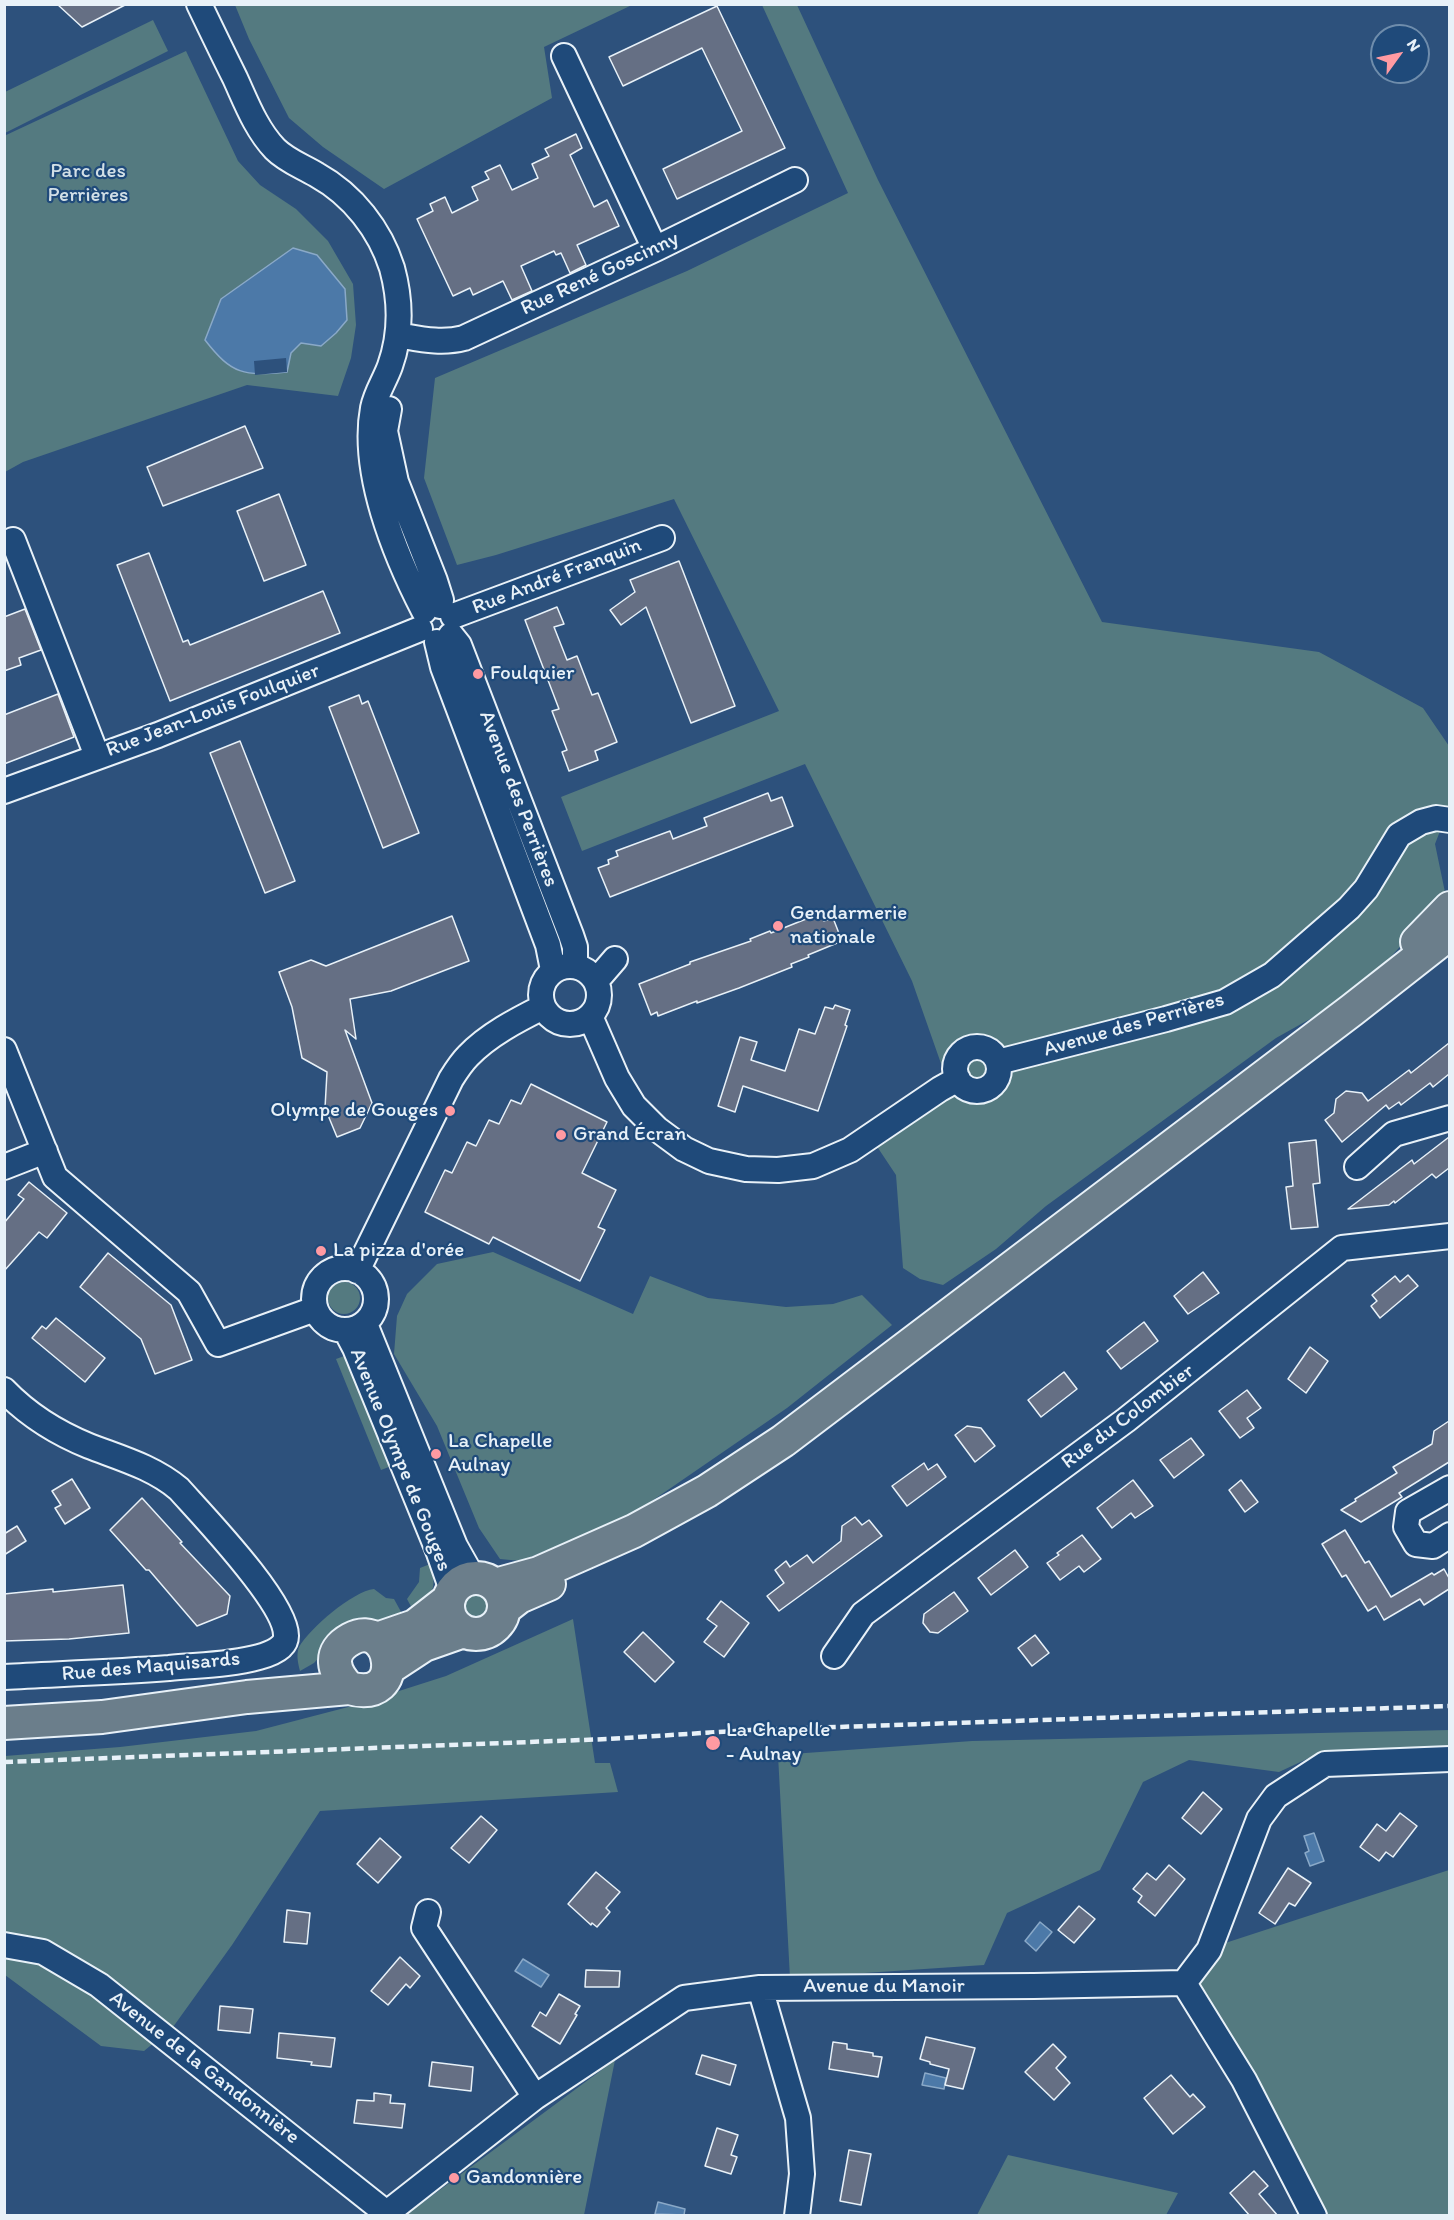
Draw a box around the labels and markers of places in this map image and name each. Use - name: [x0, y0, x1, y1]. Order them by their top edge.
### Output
- place label: Foulquier: [490, 661, 574, 687]
- marker: Foulquier: [471, 667, 485, 681]
- place label: Gendarmerie nationale: [790, 901, 907, 951]
- marker: Gendarmerie nationale: [771, 919, 785, 933]
- place label: Olympe de Gouges: [270, 1098, 438, 1124]
- marker: Olympe de Gouges: [443, 1104, 457, 1118]
- place label: Grand Écran: [573, 1122, 686, 1148]
- marker: Grand Écran: [554, 1128, 568, 1142]
- place label: La pizza d'orée: [333, 1238, 464, 1264]
- marker: La pizza d'orée: [314, 1244, 328, 1258]
- place label: La Chapelle Aulnay: [448, 1429, 552, 1479]
- marker: La Chapelle Aulnay: [429, 1447, 443, 1461]
- place label: La Chapelle - Aulnay: [726, 1718, 830, 1768]
- marker: La Chapelle - Aulnay: [704, 1734, 722, 1752]
- place label: Gandonnière: [466, 2165, 582, 2191]
- marker: Gandonnière: [447, 2171, 461, 2185]

